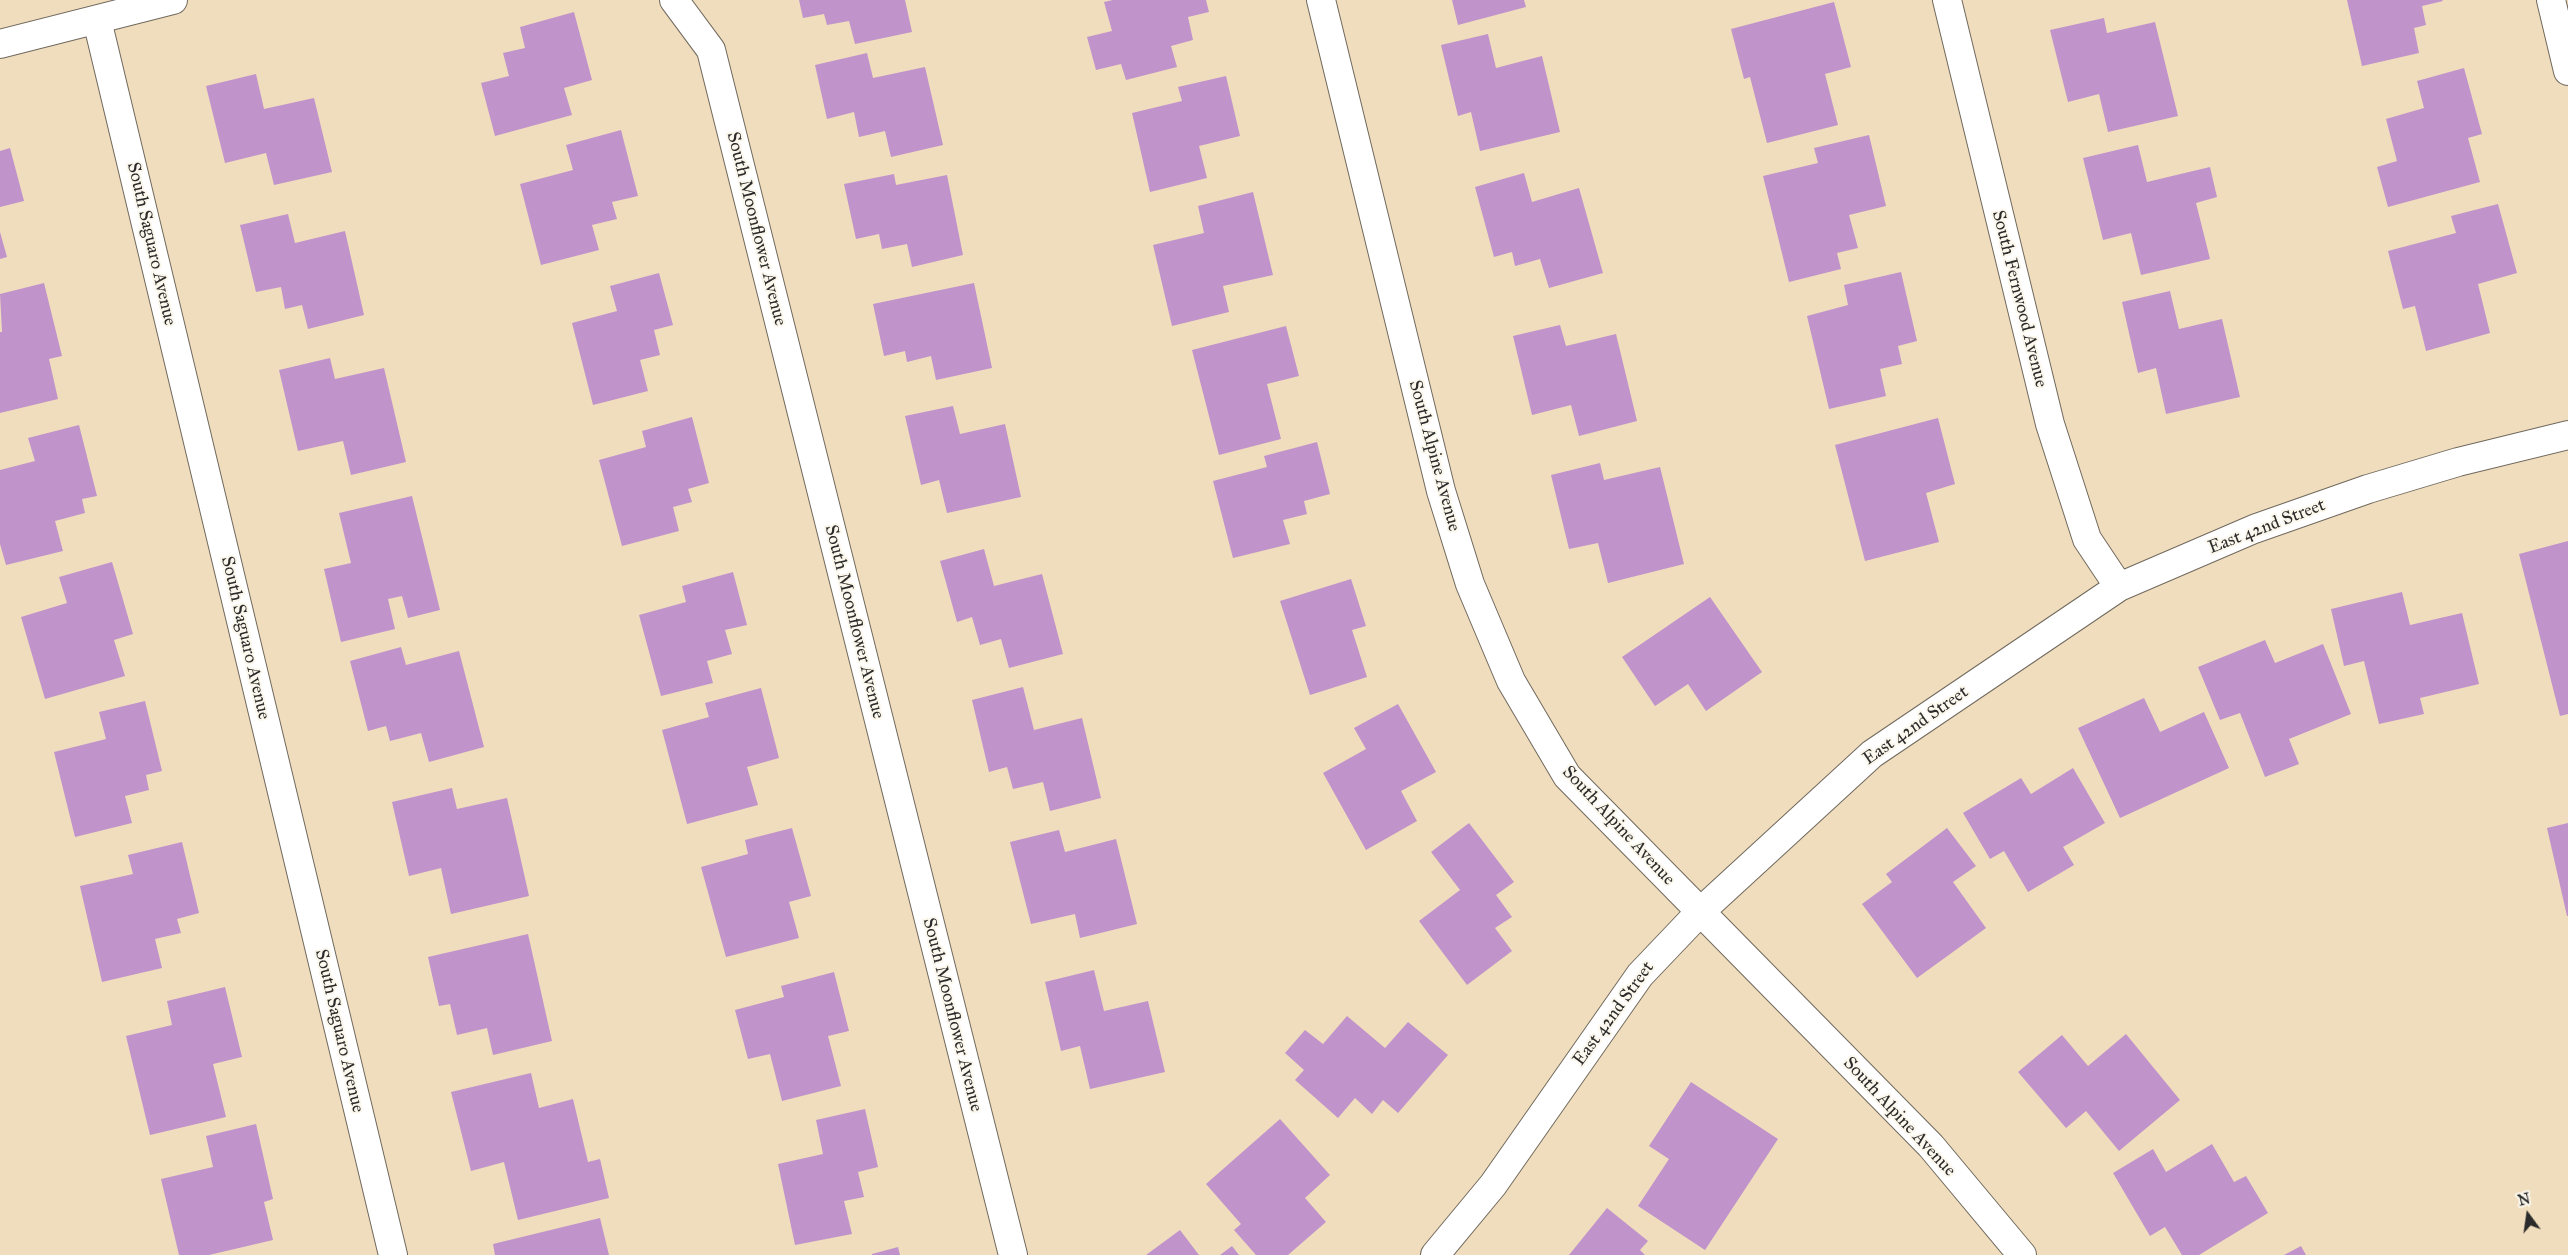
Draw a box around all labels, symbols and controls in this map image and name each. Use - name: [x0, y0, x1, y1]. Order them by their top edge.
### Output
- street label: South Moonflower Avenue: [721, 130, 791, 328]
- street label: South Saguaro Avenue: [122, 160, 180, 328]
- street label: South Fernwood Avenue: [1987, 208, 2051, 390]
- street label: South Alpine Avenue: [1403, 378, 1465, 534]
- street label: East 42nd Street: [2205, 495, 2329, 559]
- street label: South Moonflower Avenue: [819, 523, 889, 721]
- street label: South Saguaro Avenue: [216, 554, 274, 722]
- street label: East 42nd Street: [1859, 682, 1973, 770]
- street label: South Alpine Avenue: [1557, 762, 1679, 890]
- street label: South Moonflower Avenue: [917, 916, 987, 1114]
- street label: South Saguaro Avenue: [310, 947, 368, 1115]
- street label: East 42nd Street: [1569, 958, 1659, 1070]
- street label: South Alpine Avenue: [1838, 1053, 1960, 1181]
- north arrow: [2503, 1190, 2553, 1240]
- text: N: [2516, 1190, 2532, 1210]

